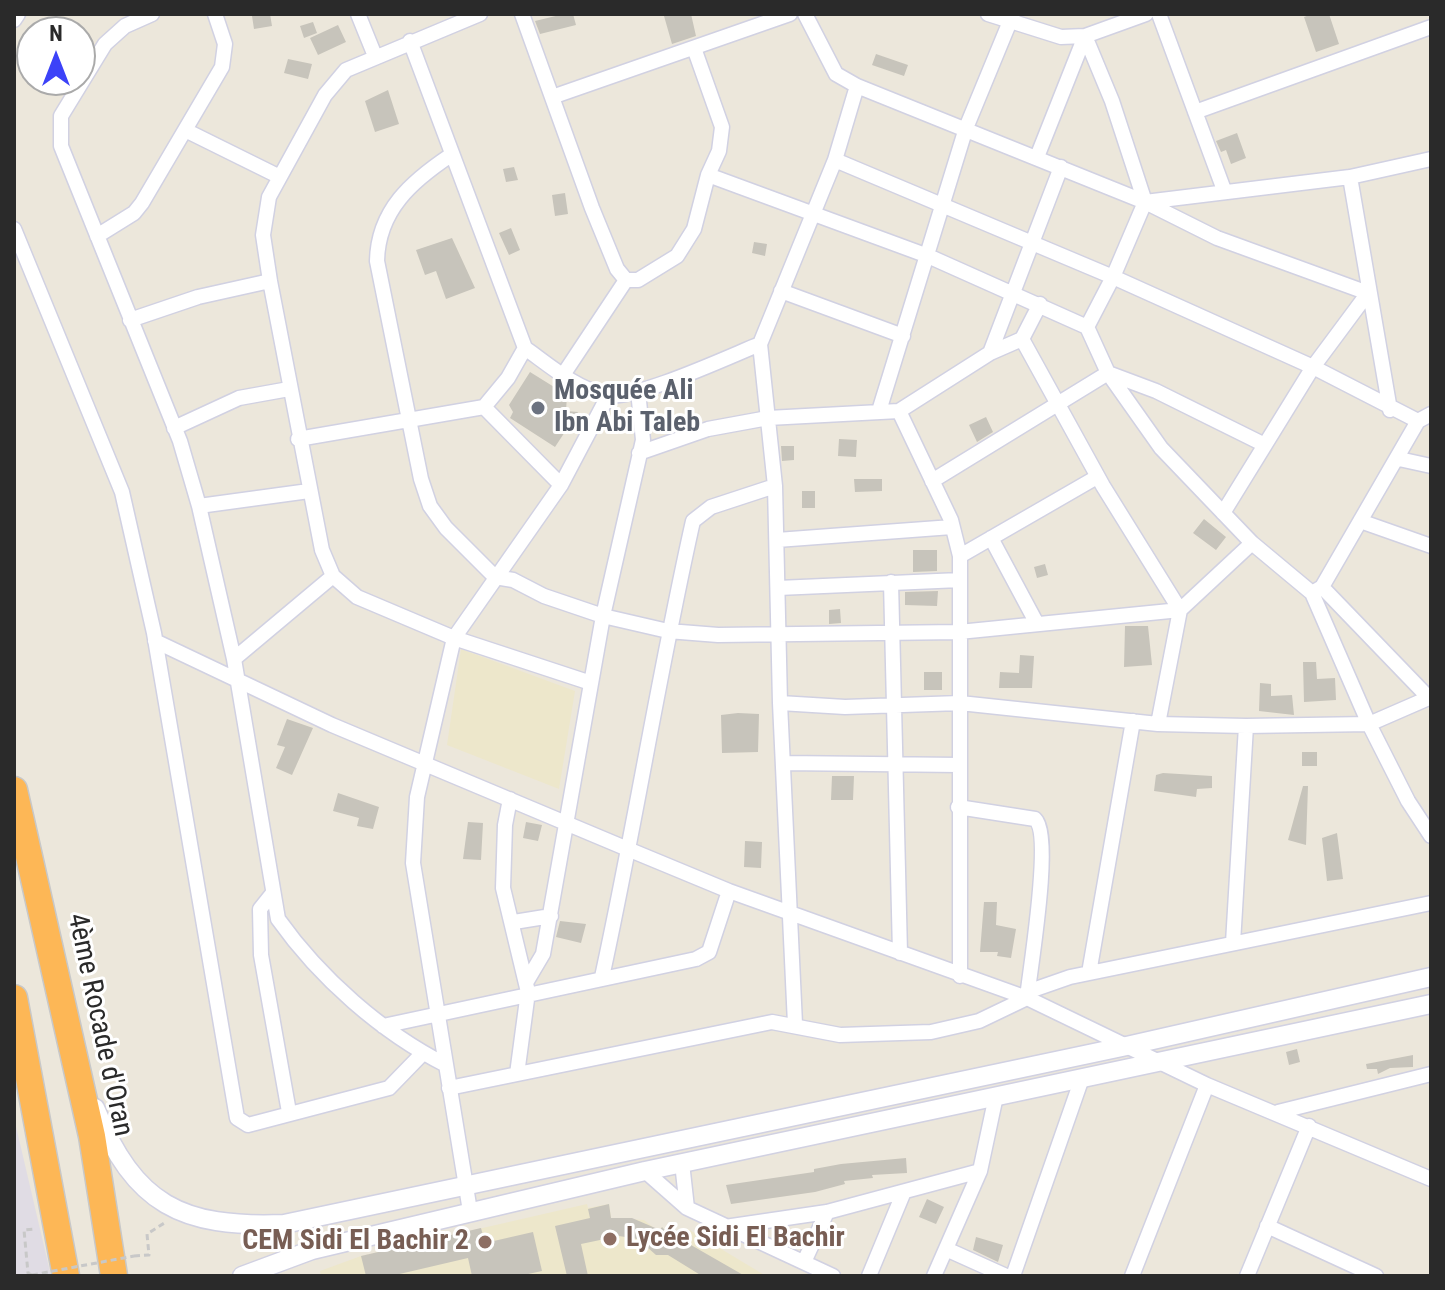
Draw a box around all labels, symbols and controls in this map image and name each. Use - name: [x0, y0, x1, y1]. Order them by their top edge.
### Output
- north arrow: [16, 16, 96, 96]
- text: N: [49, 21, 63, 46]
- place label: Mosquée Ali Ibn Abi Taleb: [554, 375, 700, 441]
- marker: Mosquée Ali Ibn Abi Taleb: [529, 399, 547, 417]
- street label: 4ème Rocade d'Oran: [59, 911, 139, 1139]
- place label: Lycée Sidi El Bachir: [626, 1222, 845, 1256]
- place label: CEM Sidi El Bachir 2: [242, 1225, 469, 1259]
- marker: Lycée Sidi El Bachir: [601, 1230, 619, 1248]
- marker: CEM Sidi El Bachir 2: [476, 1233, 494, 1251]

